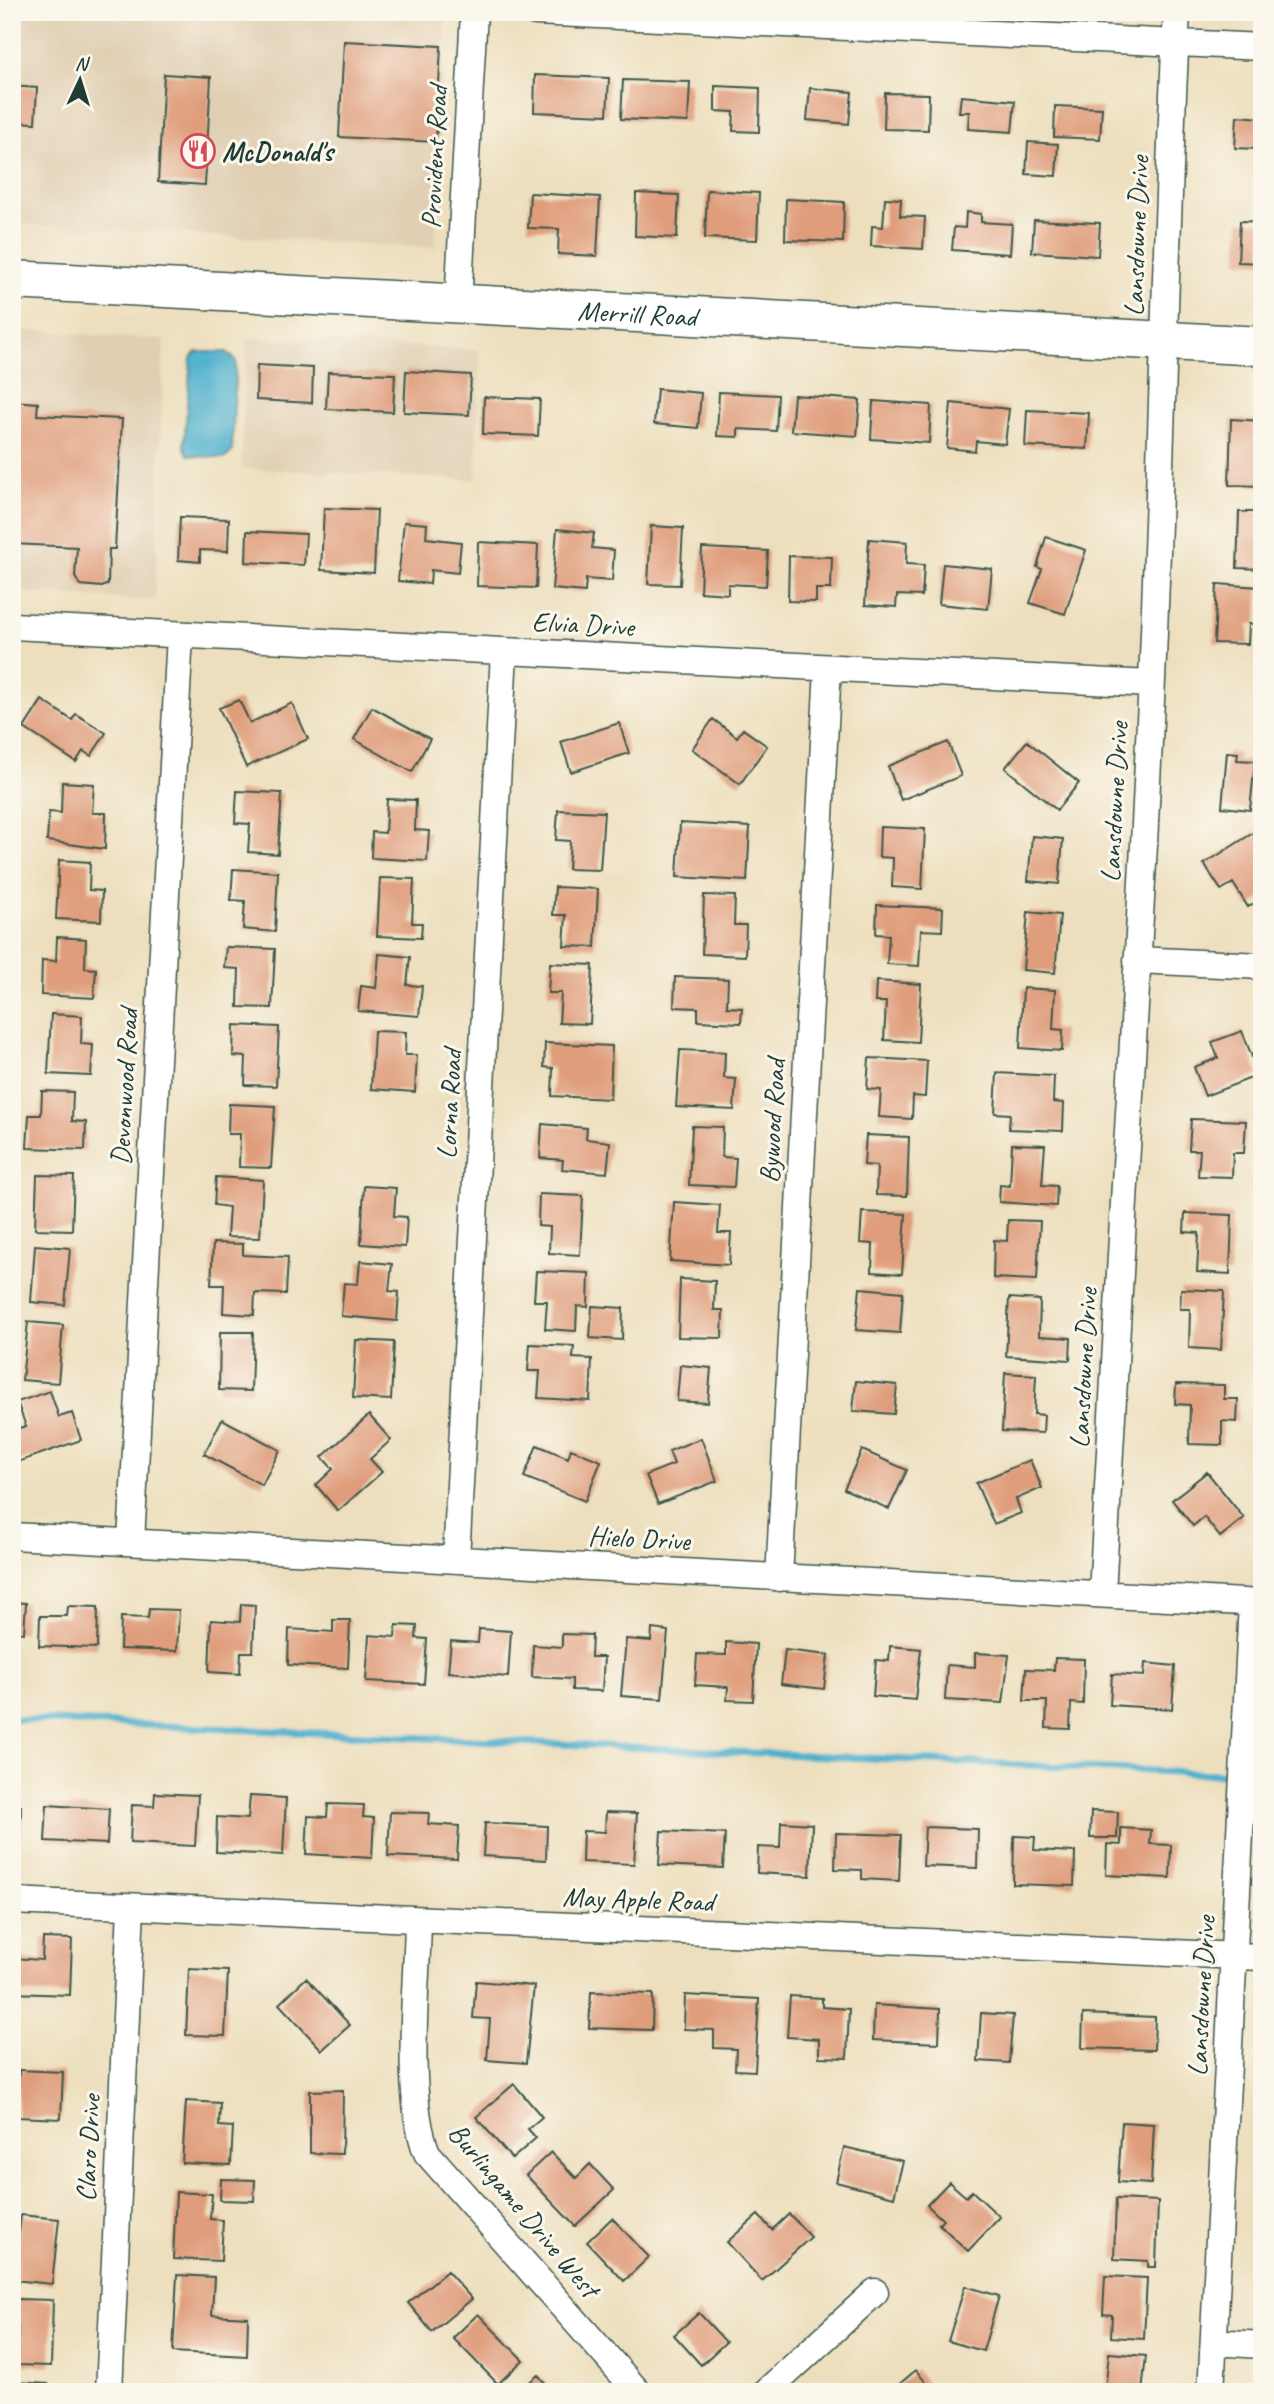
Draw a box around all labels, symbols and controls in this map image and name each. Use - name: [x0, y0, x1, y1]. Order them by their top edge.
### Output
- north arrow: [46, 46, 116, 116]
- text: N: [74, 52, 91, 77]
- street label: Provident Road: [413, 81, 455, 229]
- restaurant icon: McDonald's: [179, 132, 217, 170]
- place label: McDonald's: [222, 134, 336, 169]
- street label: Lansdowne Drive: [1116, 153, 1156, 317]
- street label: Merrill Road: [577, 292, 701, 334]
- street label: Elvia Drive: [531, 604, 637, 644]
- street label: Lansdowne Drive: [1092, 719, 1136, 883]
- street label: Devonwood Road: [102, 1004, 146, 1166]
- street label: Lorna Road: [429, 1044, 470, 1160]
- street label: Bywood Road: [751, 1054, 793, 1184]
- street label: Lansdowne Drive: [1061, 1285, 1105, 1449]
- street label: Hielo Drive: [587, 1518, 693, 1558]
- street label: May Apple Road: [562, 1879, 718, 1919]
- street label: Lansdowne Drive: [1179, 1913, 1223, 2077]
- street label: Claro Drive: [68, 2092, 108, 2202]
- street label: Burlingame Drive West: [441, 2116, 609, 2307]

